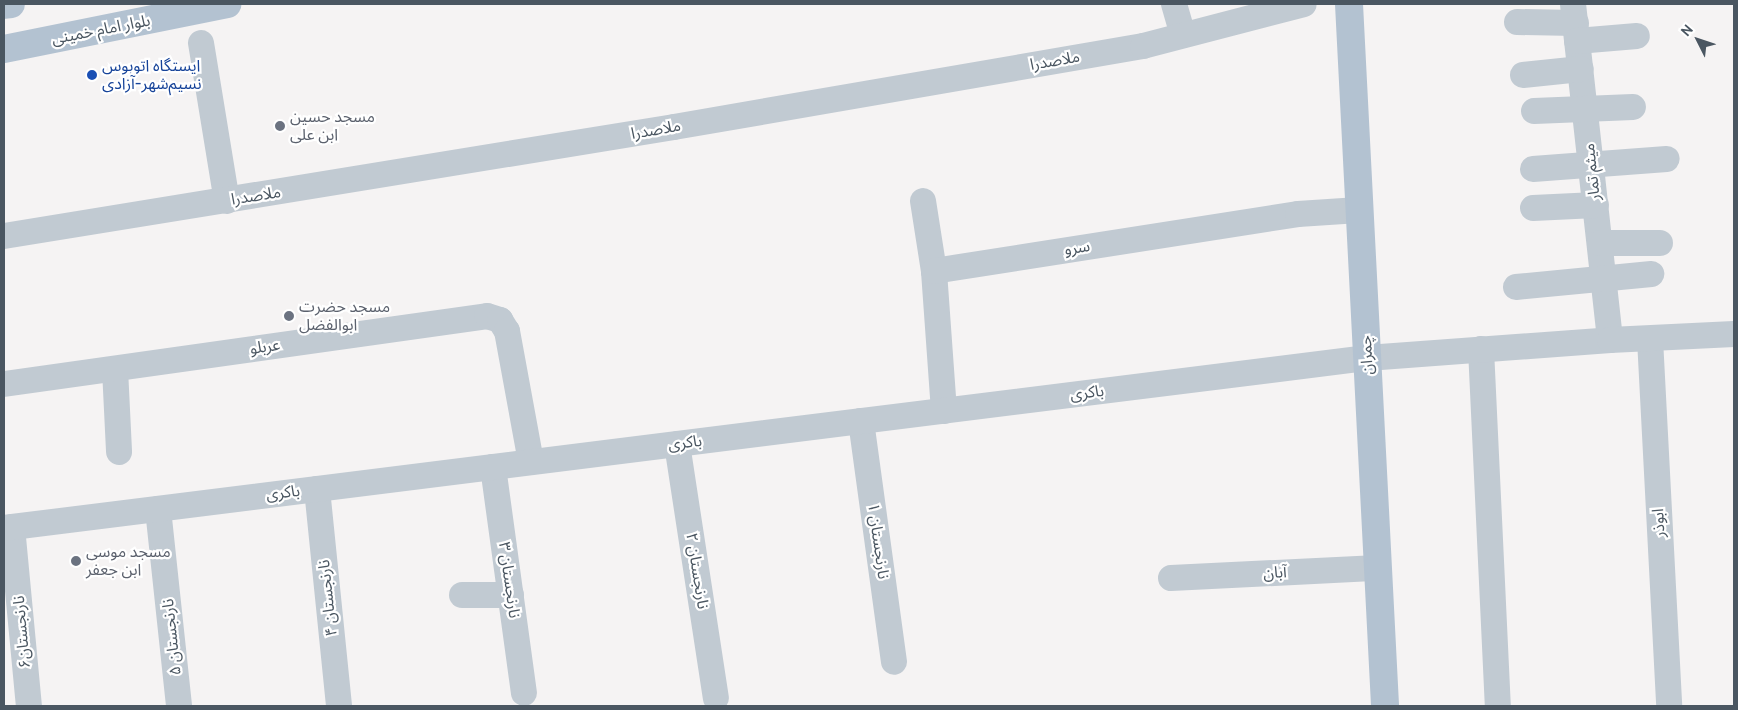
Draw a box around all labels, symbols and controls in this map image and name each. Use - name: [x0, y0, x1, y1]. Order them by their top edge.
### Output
- street label: بلوار امام خمینی: [50, 11, 152, 49]
- north arrow: [1673, 15, 1723, 65]
- text: N: [1677, 21, 1697, 40]
- street label: ملاصدرا: [1029, 47, 1081, 75]
- place label: ایستگاه اتوبوس نسیم‌شهر-آزادی: [102, 56, 201, 94]
- marker: ایستگاه اتوبوس نسیم‌شهر-آزادی: [86, 69, 98, 81]
- place label: مسجد حسین ابن علی: [290, 107, 375, 145]
- street label: ملاصدرا: [630, 116, 682, 144]
- marker: مسجد حسین ابن علی: [274, 120, 286, 132]
- street label: میثم تمار: [1579, 142, 1605, 202]
- street label: ملاصدرا: [230, 183, 282, 209]
- street label: سرو: [1063, 236, 1091, 260]
- place label: مسجد حضرت ابوالفضل: [299, 297, 390, 335]
- marker: مسجد حضرت ابوالفضل: [283, 310, 295, 322]
- street label: عربلو: [249, 335, 281, 359]
- street label: چمران: [1356, 335, 1378, 375]
- street label: باکری: [1069, 381, 1105, 405]
- street label: باکری: [667, 431, 703, 455]
- street label: باکری: [265, 481, 301, 505]
- street label: نارنجستان ۱: [863, 502, 893, 580]
- street label: ابوذر: [1649, 508, 1669, 538]
- street label: نارنجستان ۲: [682, 532, 712, 610]
- street label: نارنجستان ۳: [494, 541, 524, 619]
- place label: مسجد موسی ابن جعفر: [86, 542, 171, 580]
- marker: مسجد موسی ابن جعفر: [70, 555, 82, 567]
- street label: نارنجستان ۴: [314, 559, 342, 637]
- street label: آبان: [1263, 563, 1287, 583]
- street label: نارنجستان۶: [9, 595, 35, 669]
- street label: نارنجستان ۵: [158, 598, 186, 676]

